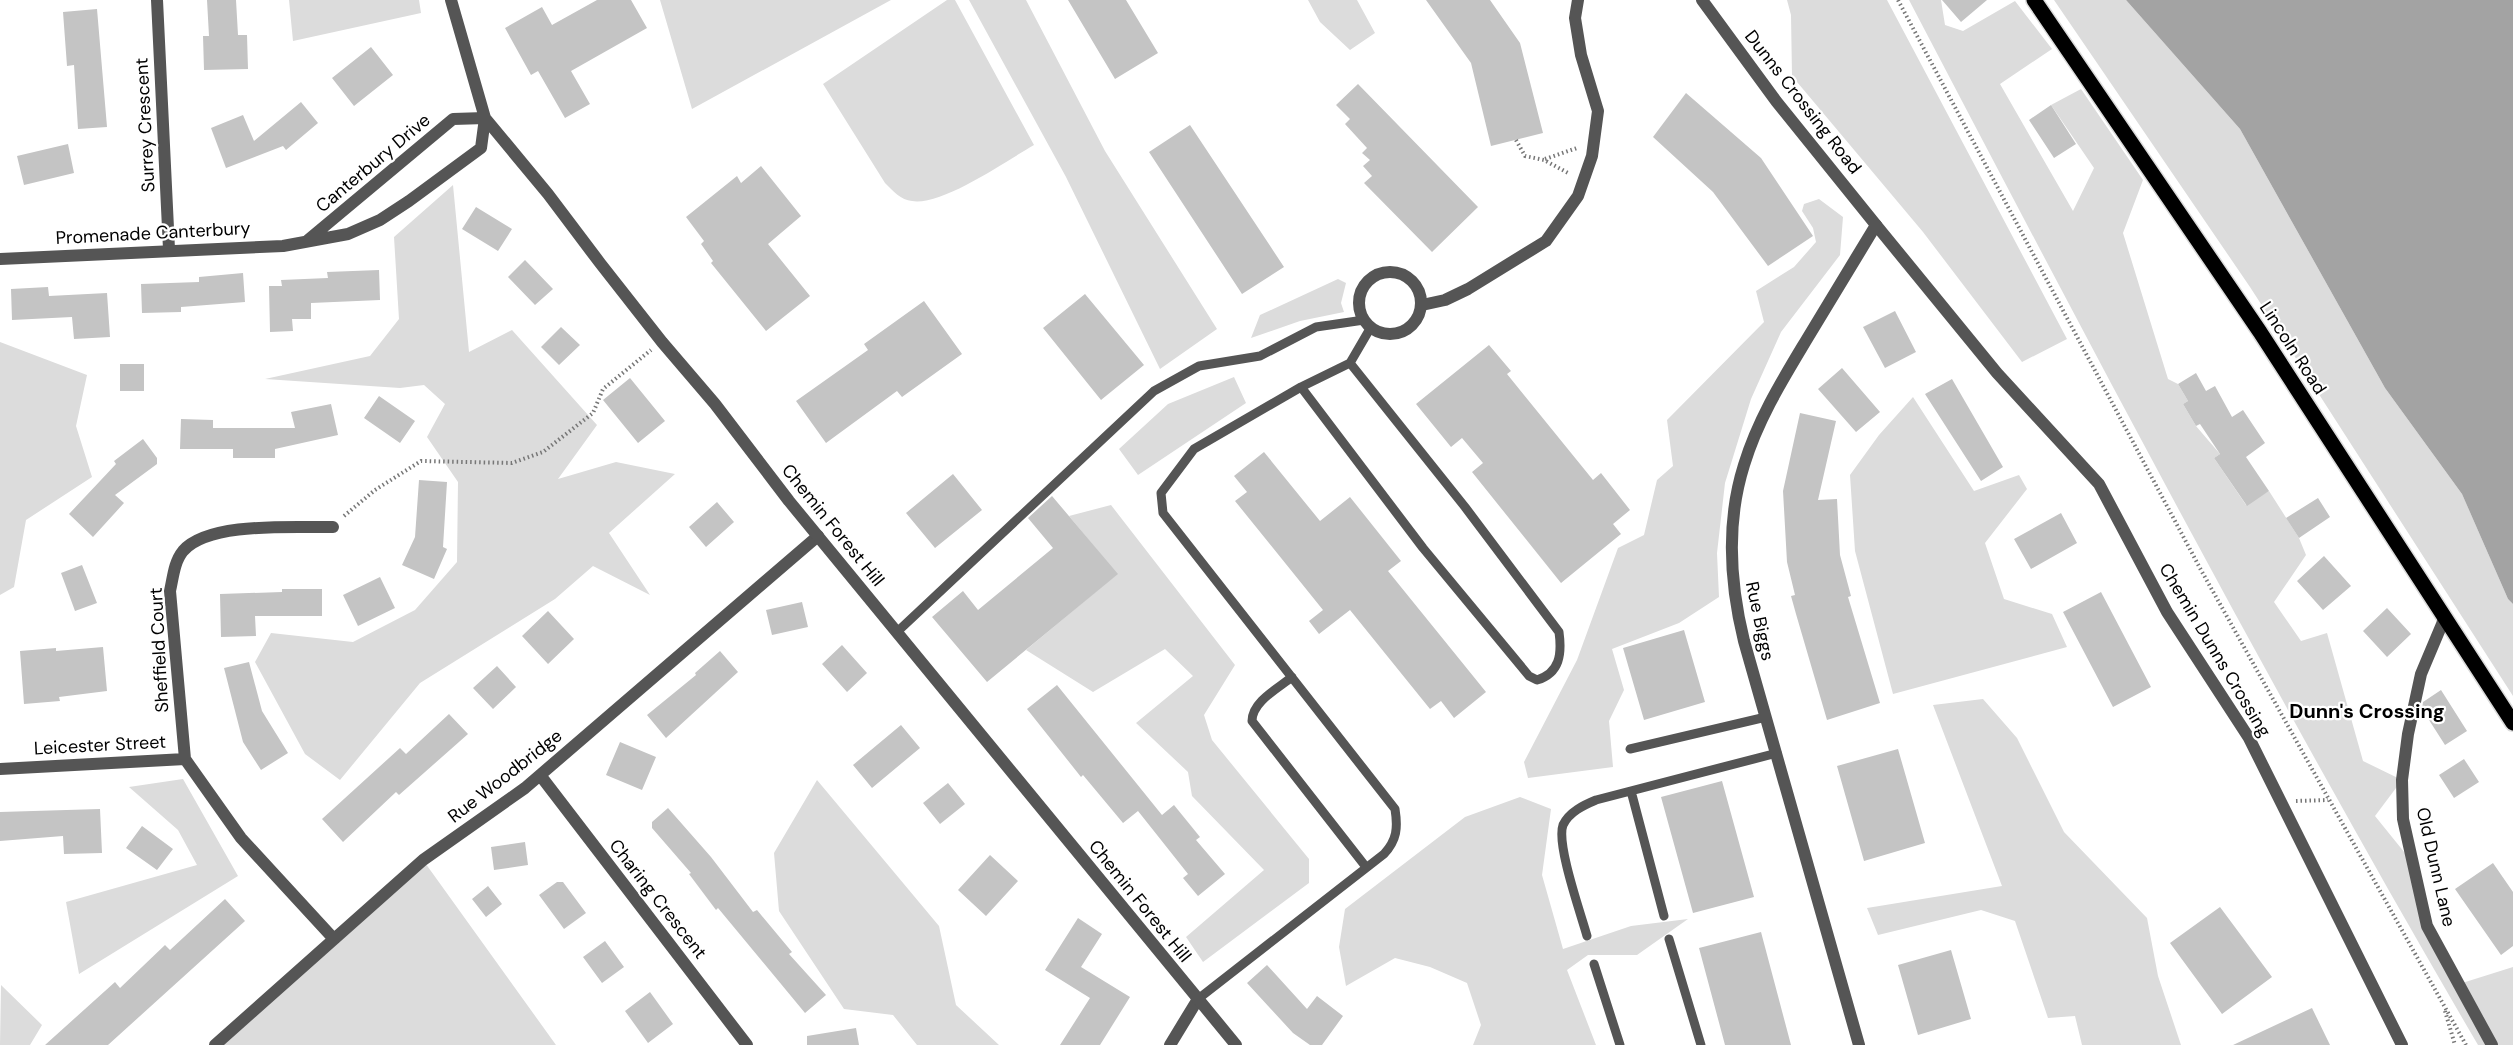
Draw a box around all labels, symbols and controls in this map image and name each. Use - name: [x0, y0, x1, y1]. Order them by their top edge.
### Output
- street label: Dunns Crossing Road: [1739, 25, 1867, 179]
- street label: Surrey Crescent: [129, 57, 161, 193]
- street label: Canterbury Drive: [311, 108, 435, 218]
- street label: Promenade Canterbury: [55, 216, 251, 250]
- street label: Lincoln Road: [2254, 297, 2332, 399]
- street label: Chemin Forest Hill: [776, 459, 890, 591]
- street label: Chemin Dunns Crossing: [2154, 559, 2276, 741]
- street label: Rue Biggs: [1740, 579, 1780, 663]
- street label: Sheffield Court: [144, 587, 174, 713]
- district label: Dunn's Crossing: [2289, 698, 2445, 724]
- street label: Rue Woodbridge: [443, 724, 567, 828]
- street label: Leicester Street: [33, 730, 167, 760]
- street label: Old Dunn Lane: [2411, 805, 2461, 929]
- street label: Charing Crescent: [604, 834, 712, 964]
- street label: Chemin Forest Hill: [1083, 835, 1197, 967]

